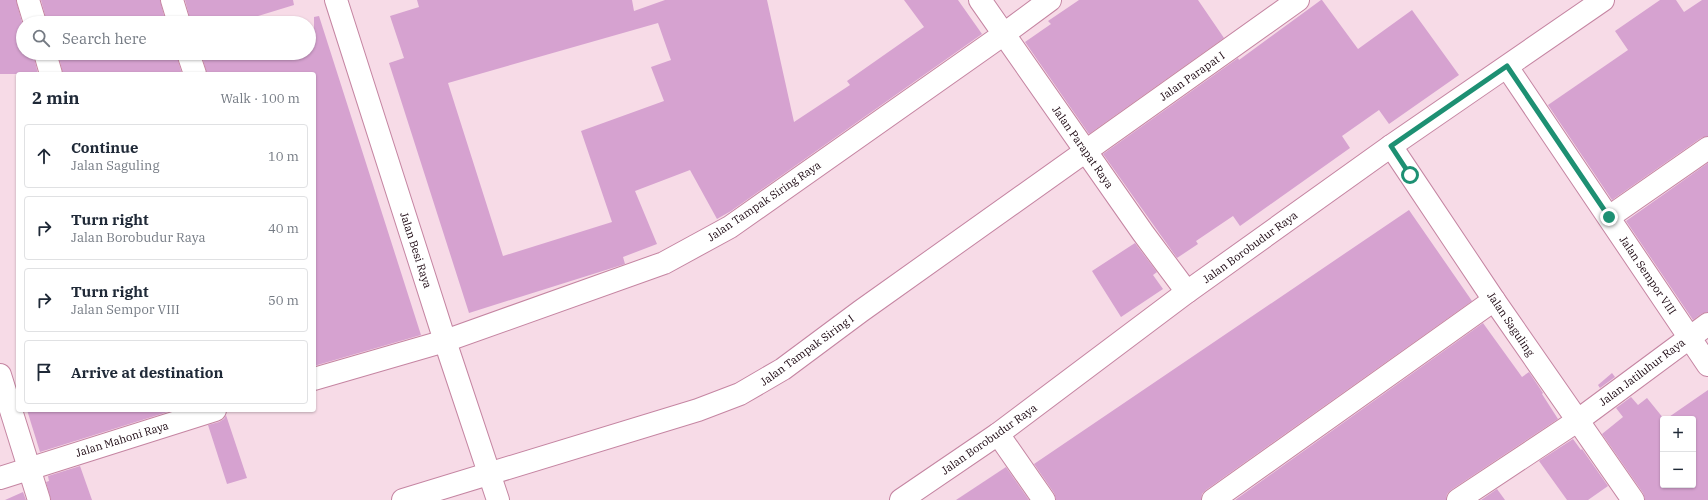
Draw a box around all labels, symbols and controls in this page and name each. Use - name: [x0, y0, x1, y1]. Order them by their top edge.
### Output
- search box: [16, 16, 316, 60]
- icon: search: [30, 27, 52, 49]
- text: Search here: [62, 29, 147, 48]
- street label: Jalan Parapat I: [1157, 48, 1227, 104]
- text: 2 min: [32, 87, 80, 109]
- text: Walk · 100 m: [221, 90, 300, 107]
- street label: Jalan Parapat Raya: [1049, 103, 1117, 191]
- text: Continue: [71, 138, 138, 157]
- icon: ahead: [33, 145, 55, 167]
- text: 10 m: [268, 148, 299, 165]
- text: Jalan Saguling: [71, 157, 159, 174]
- street label: Jalan Tampak Siring Raya: [705, 158, 823, 244]
- route start: [1401, 166, 1419, 184]
- street label: Jalan Borobudur Raya: [1200, 208, 1300, 286]
- route end: [1600, 208, 1618, 226]
- text: Turn right: [71, 210, 149, 229]
- street label: Jalan Besi Raya: [397, 210, 435, 290]
- icon: right: [33, 217, 55, 239]
- text: 40 m: [268, 220, 299, 237]
- text: Jalan Borobudur Raya: [71, 229, 206, 246]
- street label: Jalan Sempor VIII: [1616, 233, 1680, 317]
- text: Turn right: [71, 282, 149, 301]
- icon: right: [33, 289, 55, 311]
- street label: Jalan Saguling: [1484, 289, 1538, 359]
- text: 50 m: [268, 292, 299, 309]
- text: Jalan Sempor VIII: [71, 301, 180, 318]
- street label: Jalan Tampak Siring I: [757, 311, 857, 389]
- street label: Jalan Jatiluhur Raya: [1596, 335, 1688, 409]
- icon: arrive: [33, 361, 55, 383]
- text: Arrive at destination: [71, 363, 223, 382]
- street label: Jalan Borobudur Raya: [938, 401, 1040, 477]
- map controls: [1660, 416, 1696, 488]
- button: +: [1660, 416, 1696, 452]
- street label: Jalan Mahoni Raya: [74, 418, 170, 460]
- button: −: [1660, 452, 1696, 488]

